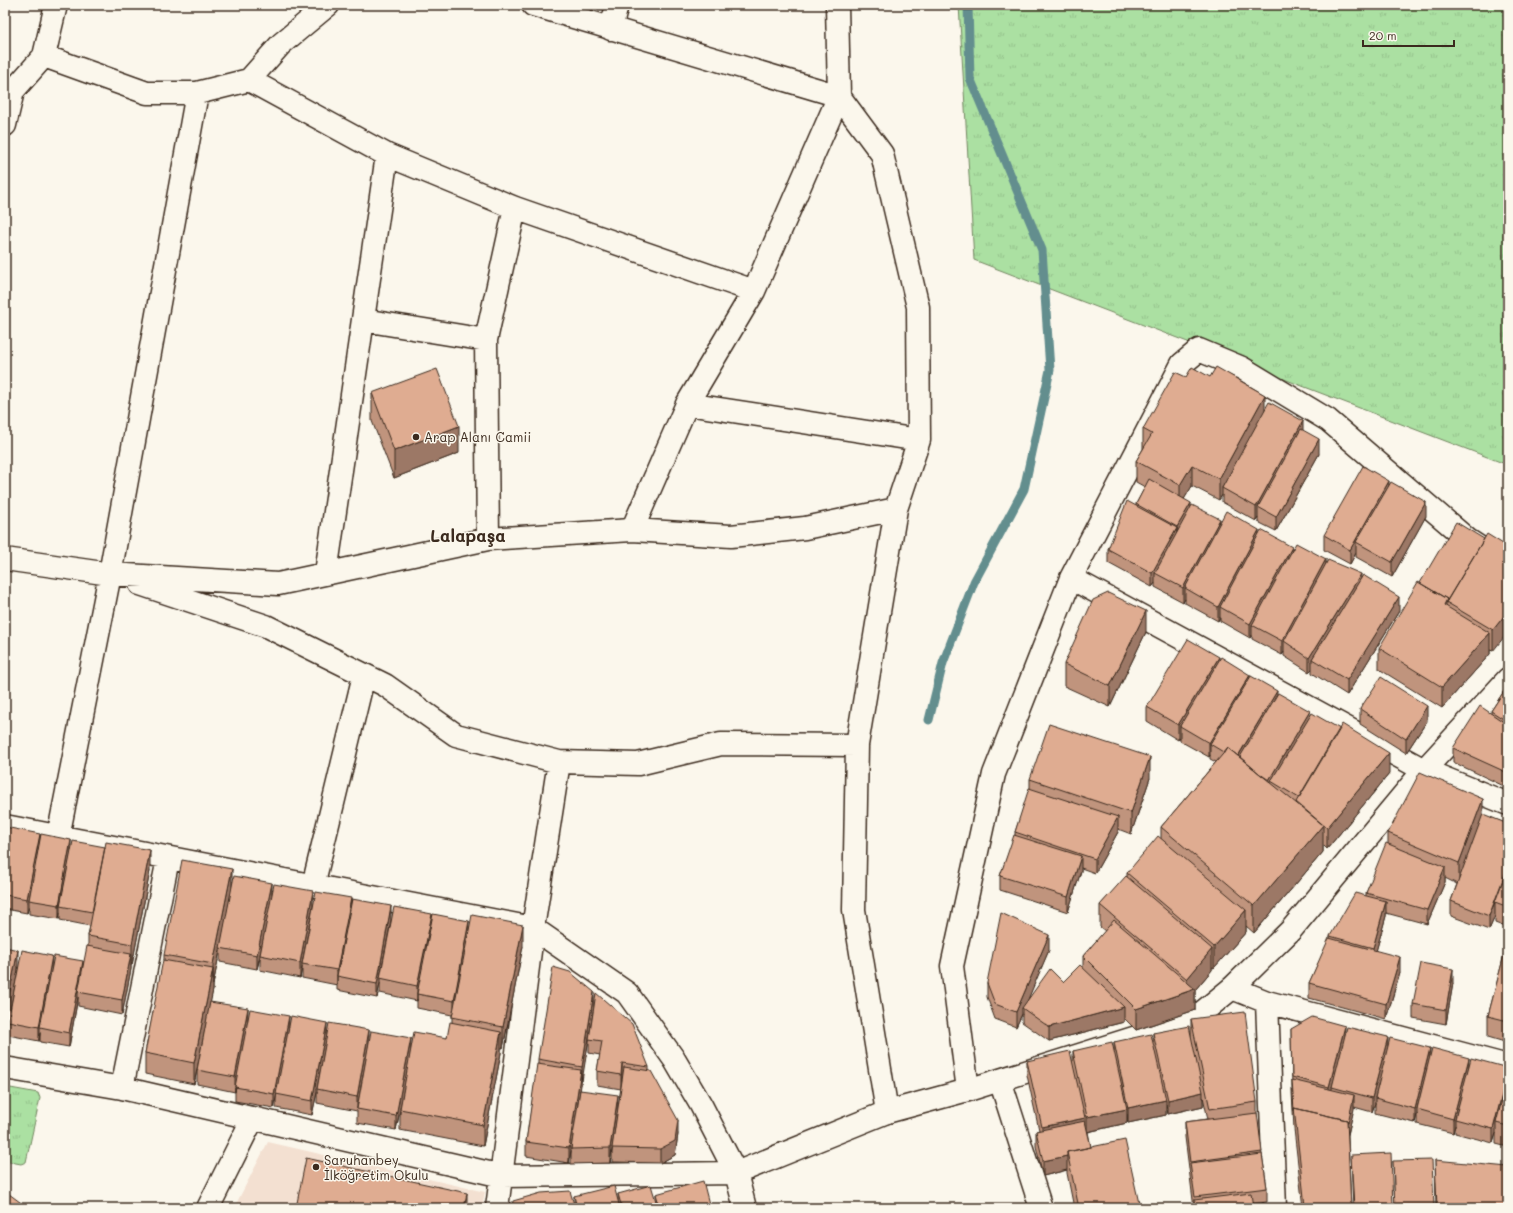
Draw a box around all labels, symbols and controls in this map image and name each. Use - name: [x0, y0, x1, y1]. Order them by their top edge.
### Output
- scale bar: [1363, 22, 1454, 48]
- text: 20 m: [1369, 27, 1397, 43]
- place label: Arap Alanı Camii: [424, 428, 531, 445]
- marker: Arap Alanı Camii: [411, 432, 421, 442]
- district label: Lalapaşa: [430, 524, 506, 547]
- place label: Saruhanbey İlköğretim Okulu: [324, 1151, 429, 1183]
- marker: Saruhanbey İlköğretim Okulu: [311, 1162, 321, 1172]

